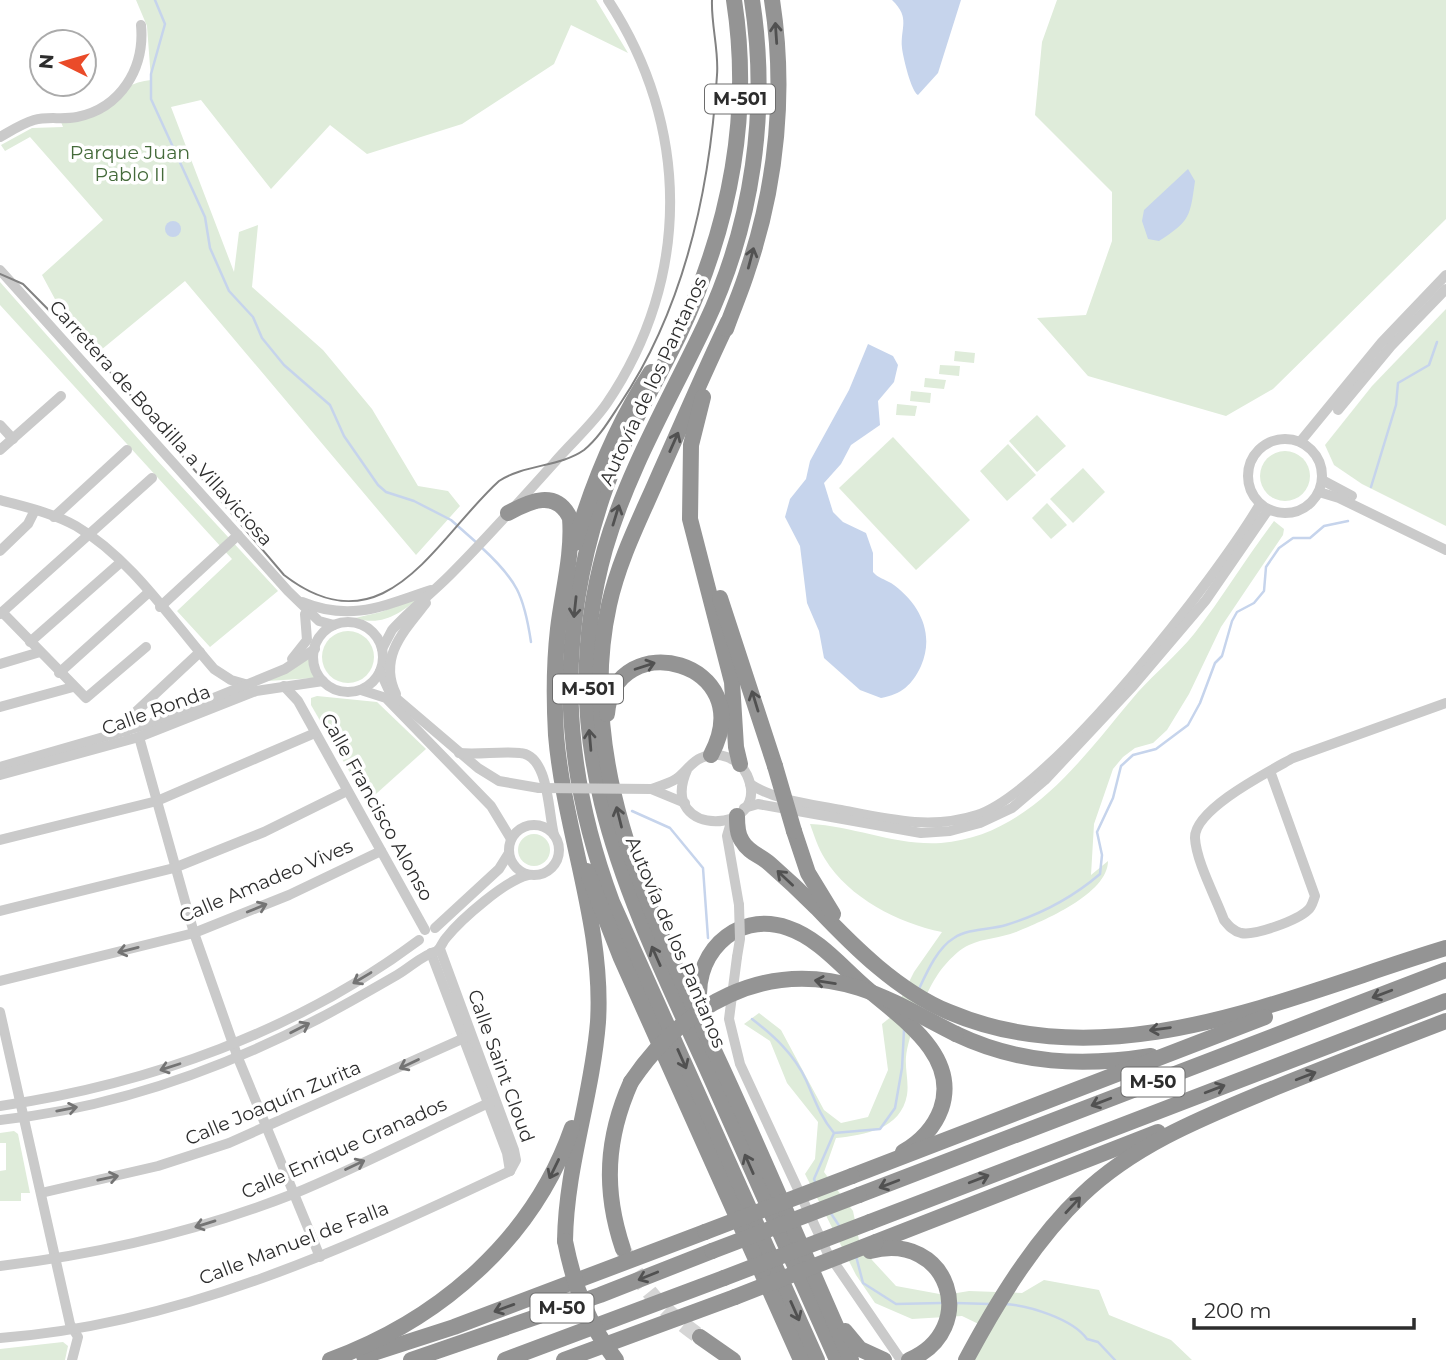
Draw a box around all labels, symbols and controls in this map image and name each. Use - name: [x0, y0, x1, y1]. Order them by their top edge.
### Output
- one-way arrow: [769, 22, 782, 45]
- north arrow: [28, 28, 98, 98]
- text: N: [34, 53, 59, 70]
- road number: M-501: [705, 84, 775, 114]
- park label: Parque Juan Pablo II: [70, 141, 190, 186]
- one-way arrow: [746, 247, 759, 269]
- street label: Autovía de los Pantanos: [595, 273, 711, 489]
- street label: Carretera de Boadilla a Villaviciosa: [44, 295, 278, 551]
- one-way arrow: [668, 432, 681, 453]
- one-way arrow: [610, 505, 623, 527]
- one-way arrow: [568, 596, 581, 618]
- one-way arrow: [633, 659, 655, 672]
- road number: M-501: [553, 674, 623, 704]
- street label: Calle Ronda: [99, 680, 213, 740]
- one-way arrow: [747, 690, 760, 712]
- street label: Calle Francisco Alonso: [316, 709, 438, 905]
- one-way arrow: [583, 729, 596, 751]
- one-way arrow: [612, 806, 626, 829]
- street label: Autovía de los Pantanos: [621, 833, 731, 1051]
- street label: Calle Amadeo Vives: [176, 834, 356, 928]
- one-way arrow: [776, 870, 794, 886]
- one-way arrow: [246, 900, 268, 913]
- one-way arrow: [117, 944, 140, 957]
- one-way arrow: [649, 946, 662, 967]
- one-way arrow: [352, 971, 372, 985]
- one-way arrow: [814, 975, 837, 988]
- street label: Calle Saint Cloud: [463, 986, 539, 1146]
- one-way arrow: [1372, 989, 1394, 1002]
- one-way arrow: [289, 1021, 310, 1034]
- one-way arrow: [1149, 1023, 1172, 1036]
- one-way arrow: [675, 1048, 689, 1069]
- street label: Calle Joaquín Zurita: [182, 1056, 364, 1150]
- one-way arrow: [399, 1058, 420, 1071]
- one-way arrow: [159, 1061, 181, 1074]
- road number: M-50: [1122, 1068, 1184, 1097]
- one-way arrow: [1294, 1068, 1316, 1081]
- one-way arrow: [1203, 1082, 1225, 1094]
- street label: Calle Enrique Granados: [238, 1092, 450, 1204]
- one-way arrow: [1091, 1097, 1113, 1109]
- one-way arrow: [55, 1102, 78, 1116]
- one-way arrow: [742, 1153, 755, 1175]
- one-way arrow: [344, 1158, 365, 1171]
- one-way arrow: [546, 1158, 560, 1179]
- one-way arrow: [96, 1171, 119, 1185]
- one-way arrow: [968, 1172, 990, 1185]
- one-way arrow: [878, 1178, 900, 1191]
- street label: Calle Manuel de Falla: [196, 1196, 392, 1290]
- one-way arrow: [1064, 1196, 1081, 1213]
- one-way arrow: [195, 1219, 217, 1231]
- one-way arrow: [638, 1270, 660, 1283]
- scale bar: [1194, 1286, 1414, 1330]
- road number: M-50: [530, 1294, 594, 1322]
- text: 200 m: [1204, 1298, 1271, 1323]
- one-way arrow: [789, 1300, 802, 1321]
- one-way arrow: [494, 1303, 516, 1316]

